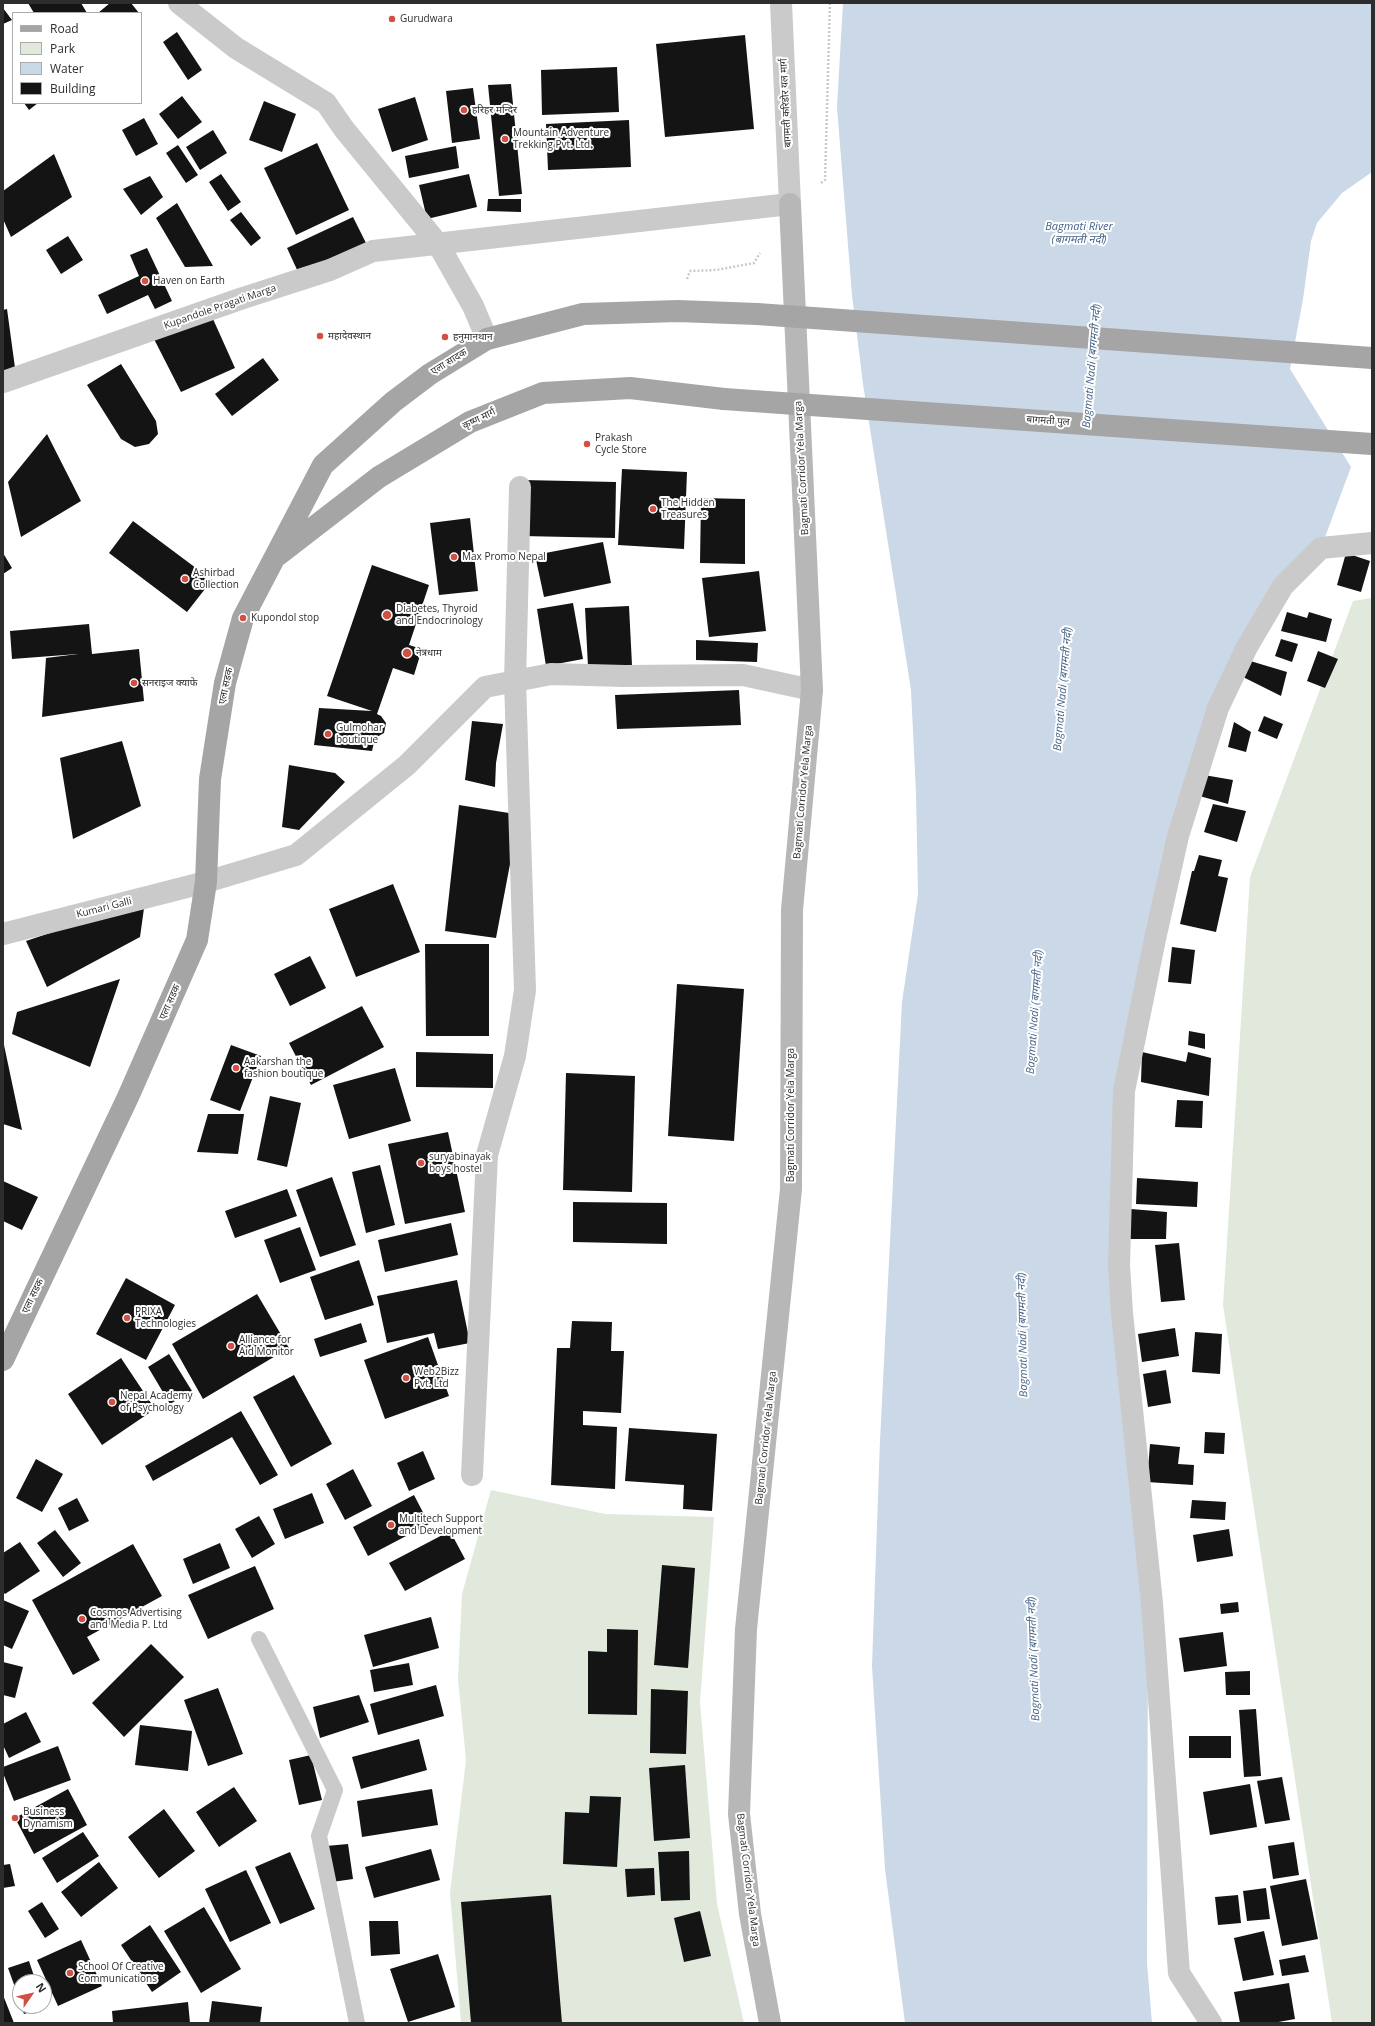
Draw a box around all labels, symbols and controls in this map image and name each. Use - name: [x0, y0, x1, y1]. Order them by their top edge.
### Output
- legend: [12, 12, 142, 104]
- place label: Gurudwara: [400, 13, 453, 25]
- marker: Gurudwara: [387, 14, 397, 24]
- text: Road: [50, 20, 79, 37]
- text: Park: [50, 40, 75, 57]
- street label: बागमती करिडोर यल मार्ग: [778, 58, 794, 148]
- text: Water: [50, 60, 84, 77]
- text: Building: [50, 80, 95, 97]
- place label: हरिहर मन्दिर: [472, 104, 517, 116]
- marker: हरिहर मन्दिर: [459, 105, 469, 115]
- place label: Mountain Adventure Trekking Pvt. Ltd.: [513, 127, 609, 150]
- marker: Mountain Adventure Trekking Pvt. Ltd.: [500, 134, 510, 144]
- water label: Bagmati River (बागमती नदी): [1045, 220, 1113, 246]
- place label: Haven on Earth: [153, 275, 225, 287]
- marker: Haven on Earth: [140, 276, 150, 286]
- street label: Kupandole Pragati Marga: [162, 282, 278, 332]
- water label: Bagmati Nadi (बागमती नदी): [1080, 303, 1104, 429]
- place label: महादेवस्थान: [328, 330, 371, 342]
- marker: महादेवस्थान: [315, 331, 325, 341]
- place label: हनुमानथान: [453, 331, 493, 343]
- marker: हनुमानथान: [440, 332, 450, 342]
- street label: एला सादक: [429, 346, 469, 378]
- street label: Bagmati Corridor Yela Marga: [792, 401, 812, 535]
- street label: कृष्ण मार्ग: [461, 406, 497, 432]
- street label: बागमती पुल: [1026, 414, 1070, 428]
- place label: Prakash Cycle Store: [595, 432, 647, 456]
- marker: Prakash Cycle Store: [582, 439, 592, 449]
- place label: The Hidden Treasures: [661, 497, 715, 520]
- marker: The Hidden Treasures: [648, 504, 658, 514]
- place label: Max Promo Nepal: [462, 551, 546, 563]
- marker: Max Promo Nepal: [449, 552, 459, 562]
- place label: Ashirbad Collection: [193, 567, 239, 590]
- marker: Ashirbad Collection: [180, 574, 190, 584]
- place label: Diabetes, Thyroid and Endocrinology: [396, 603, 483, 626]
- marker: Diabetes, Thyroid and Endocrinology: [381, 609, 393, 621]
- place label: Kupondol stop: [251, 612, 319, 624]
- marker: Kupondol stop: [238, 613, 248, 623]
- water label: Bagmati Nadi (बागमती नदी): [1051, 626, 1075, 752]
- marker: नेत्रधाम: [401, 647, 413, 659]
- place label: नेत्रधाम: [416, 647, 442, 659]
- street label: एला सडक: [216, 667, 236, 705]
- place label: सनराइज क्याफे: [142, 677, 197, 689]
- marker: सनराइज क्याफे: [129, 678, 139, 688]
- place label: Gulmohar boutique: [336, 722, 383, 746]
- street label: Bagmati Corridor Yela Marga: [791, 725, 815, 859]
- marker: Gulmohar boutique: [323, 729, 333, 739]
- street label: Kumari Galli: [75, 895, 133, 921]
- water label: Bagmati Nadi (बागमती नदी): [1024, 949, 1046, 1075]
- street label: एला सडक: [157, 983, 183, 1021]
- street label: Bagmati Corridor Yela Marga: [785, 1048, 797, 1182]
- place label: Aakarshan the fashion boutique: [244, 1056, 323, 1080]
- marker: Aakarshan the fashion boutique: [231, 1063, 241, 1073]
- place label: suryabinayak boys hostel: [429, 1151, 491, 1174]
- marker: suryabinayak boys hostel: [416, 1158, 426, 1168]
- water label: Bagmati Nadi (बागमती नदी): [1015, 1273, 1031, 1397]
- street label: एला सडक: [19, 1277, 47, 1315]
- place label: PRIXA Technologies: [135, 1306, 196, 1330]
- marker: PRIXA Technologies: [122, 1313, 132, 1323]
- place label: Alliance for Aid Monitor: [239, 1334, 294, 1358]
- marker: Alliance for Aid Monitor: [226, 1341, 236, 1351]
- place label: Web2Bizz Pvt. Ltd: [414, 1366, 459, 1390]
- street label: Bagmati Corridor Yela Marga: [753, 1371, 779, 1505]
- marker: Web2Bizz Pvt. Ltd: [401, 1373, 411, 1383]
- place label: Nepal Academy of Psychology: [120, 1390, 193, 1414]
- marker: Nepal Academy of Psychology: [107, 1397, 117, 1407]
- place label: Multitech Support and Development: [399, 1513, 483, 1536]
- marker: Multitech Support and Development: [386, 1520, 396, 1530]
- water label: Bagmati Nadi (बागमती नदी): [1025, 1597, 1043, 1721]
- place label: Cosmos Advertising and Media P. Ltd: [90, 1607, 182, 1630]
- marker: Cosmos Advertising and Media P. Ltd: [77, 1614, 87, 1624]
- place label: Business Dynamism: [23, 1806, 73, 1830]
- marker: Business Dynamism: [10, 1813, 20, 1823]
- street label: Bagmati Corridor Yela Marga: [734, 1813, 762, 1947]
- place label: School Of Creative Communications: [78, 1961, 164, 1984]
- marker: School Of Creative Communications: [65, 1968, 75, 1978]
- north arrow: [12, 1974, 52, 2014]
- text: N: [33, 1980, 50, 1995]

